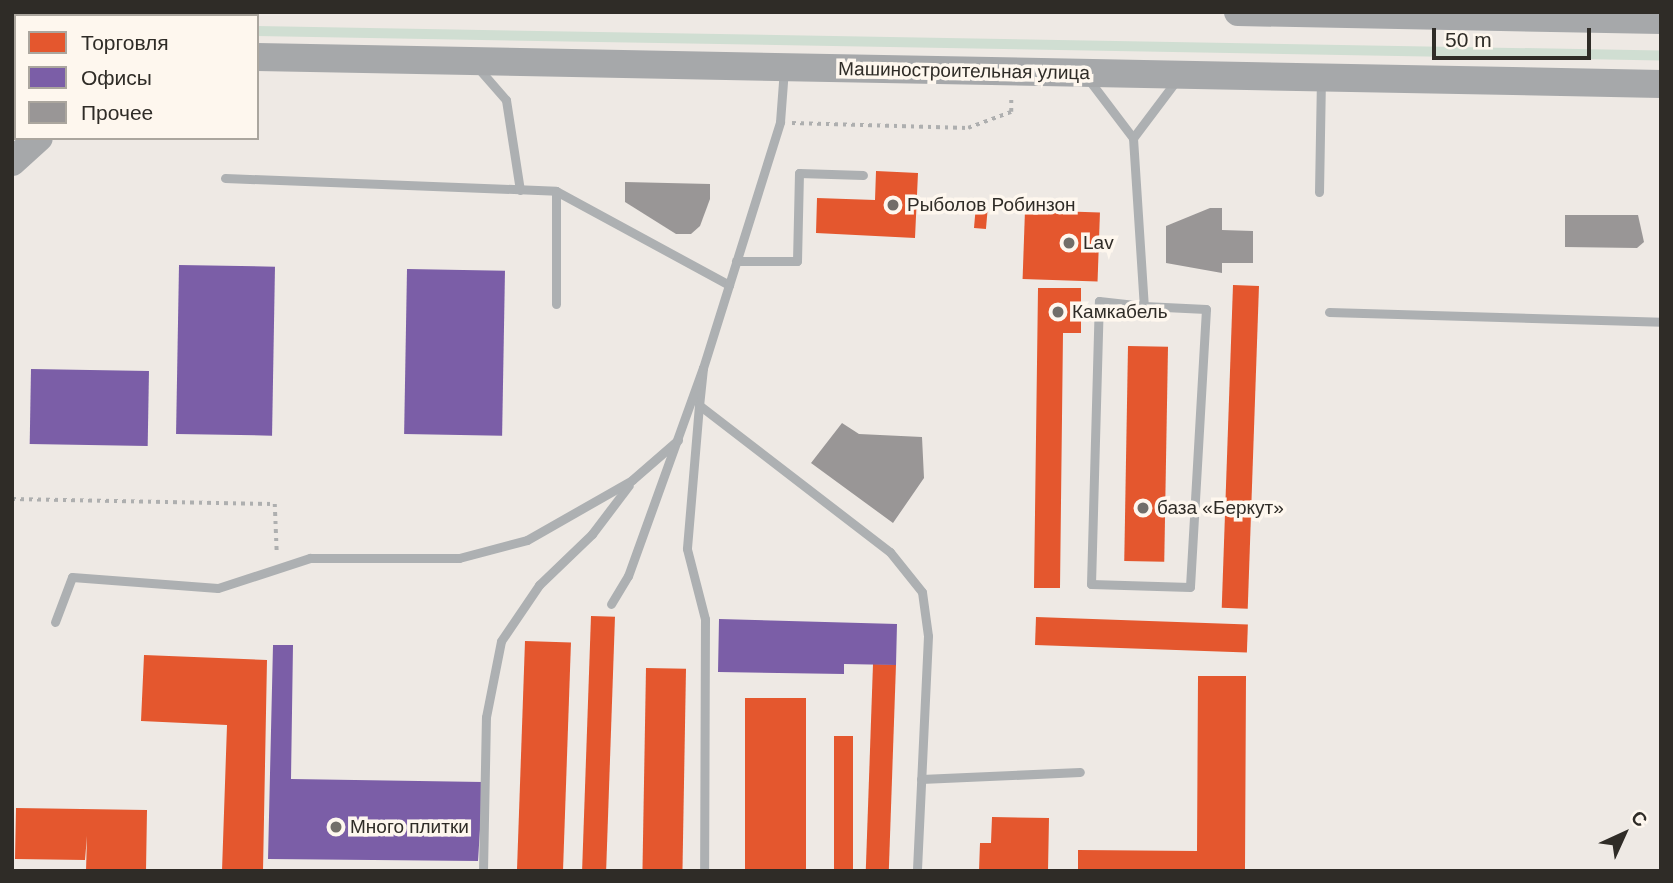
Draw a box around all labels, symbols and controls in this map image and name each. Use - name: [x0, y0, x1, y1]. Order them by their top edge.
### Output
- legend: [14, 14, 259, 140]
- scale bar: [1435, 14, 1594, 58]
- text: 50 m: [1445, 28, 1492, 51]
- text: Торговля: [81, 31, 169, 54]
- street label: Машиностроительная улица: [838, 57, 1090, 85]
- text: Офисы: [81, 66, 152, 89]
- text: Прочее: [81, 101, 153, 124]
- place label: Рыболов Робинзон: [907, 194, 1076, 216]
- marker: Рыболов Робинзон: [885, 197, 901, 213]
- place label: Lav: [1083, 232, 1114, 254]
- marker: Lav: [1061, 235, 1077, 251]
- place label: Камкабель: [1072, 301, 1168, 323]
- marker: Камкабель: [1050, 304, 1066, 320]
- place label: база «Беркут»: [1157, 497, 1284, 519]
- marker: база «Беркут»: [1135, 500, 1151, 516]
- north arrow: [1589, 799, 1659, 869]
- text: С: [1627, 807, 1651, 831]
- place label: Много плитки: [350, 816, 469, 838]
- marker: Много плитки: [328, 819, 344, 835]

